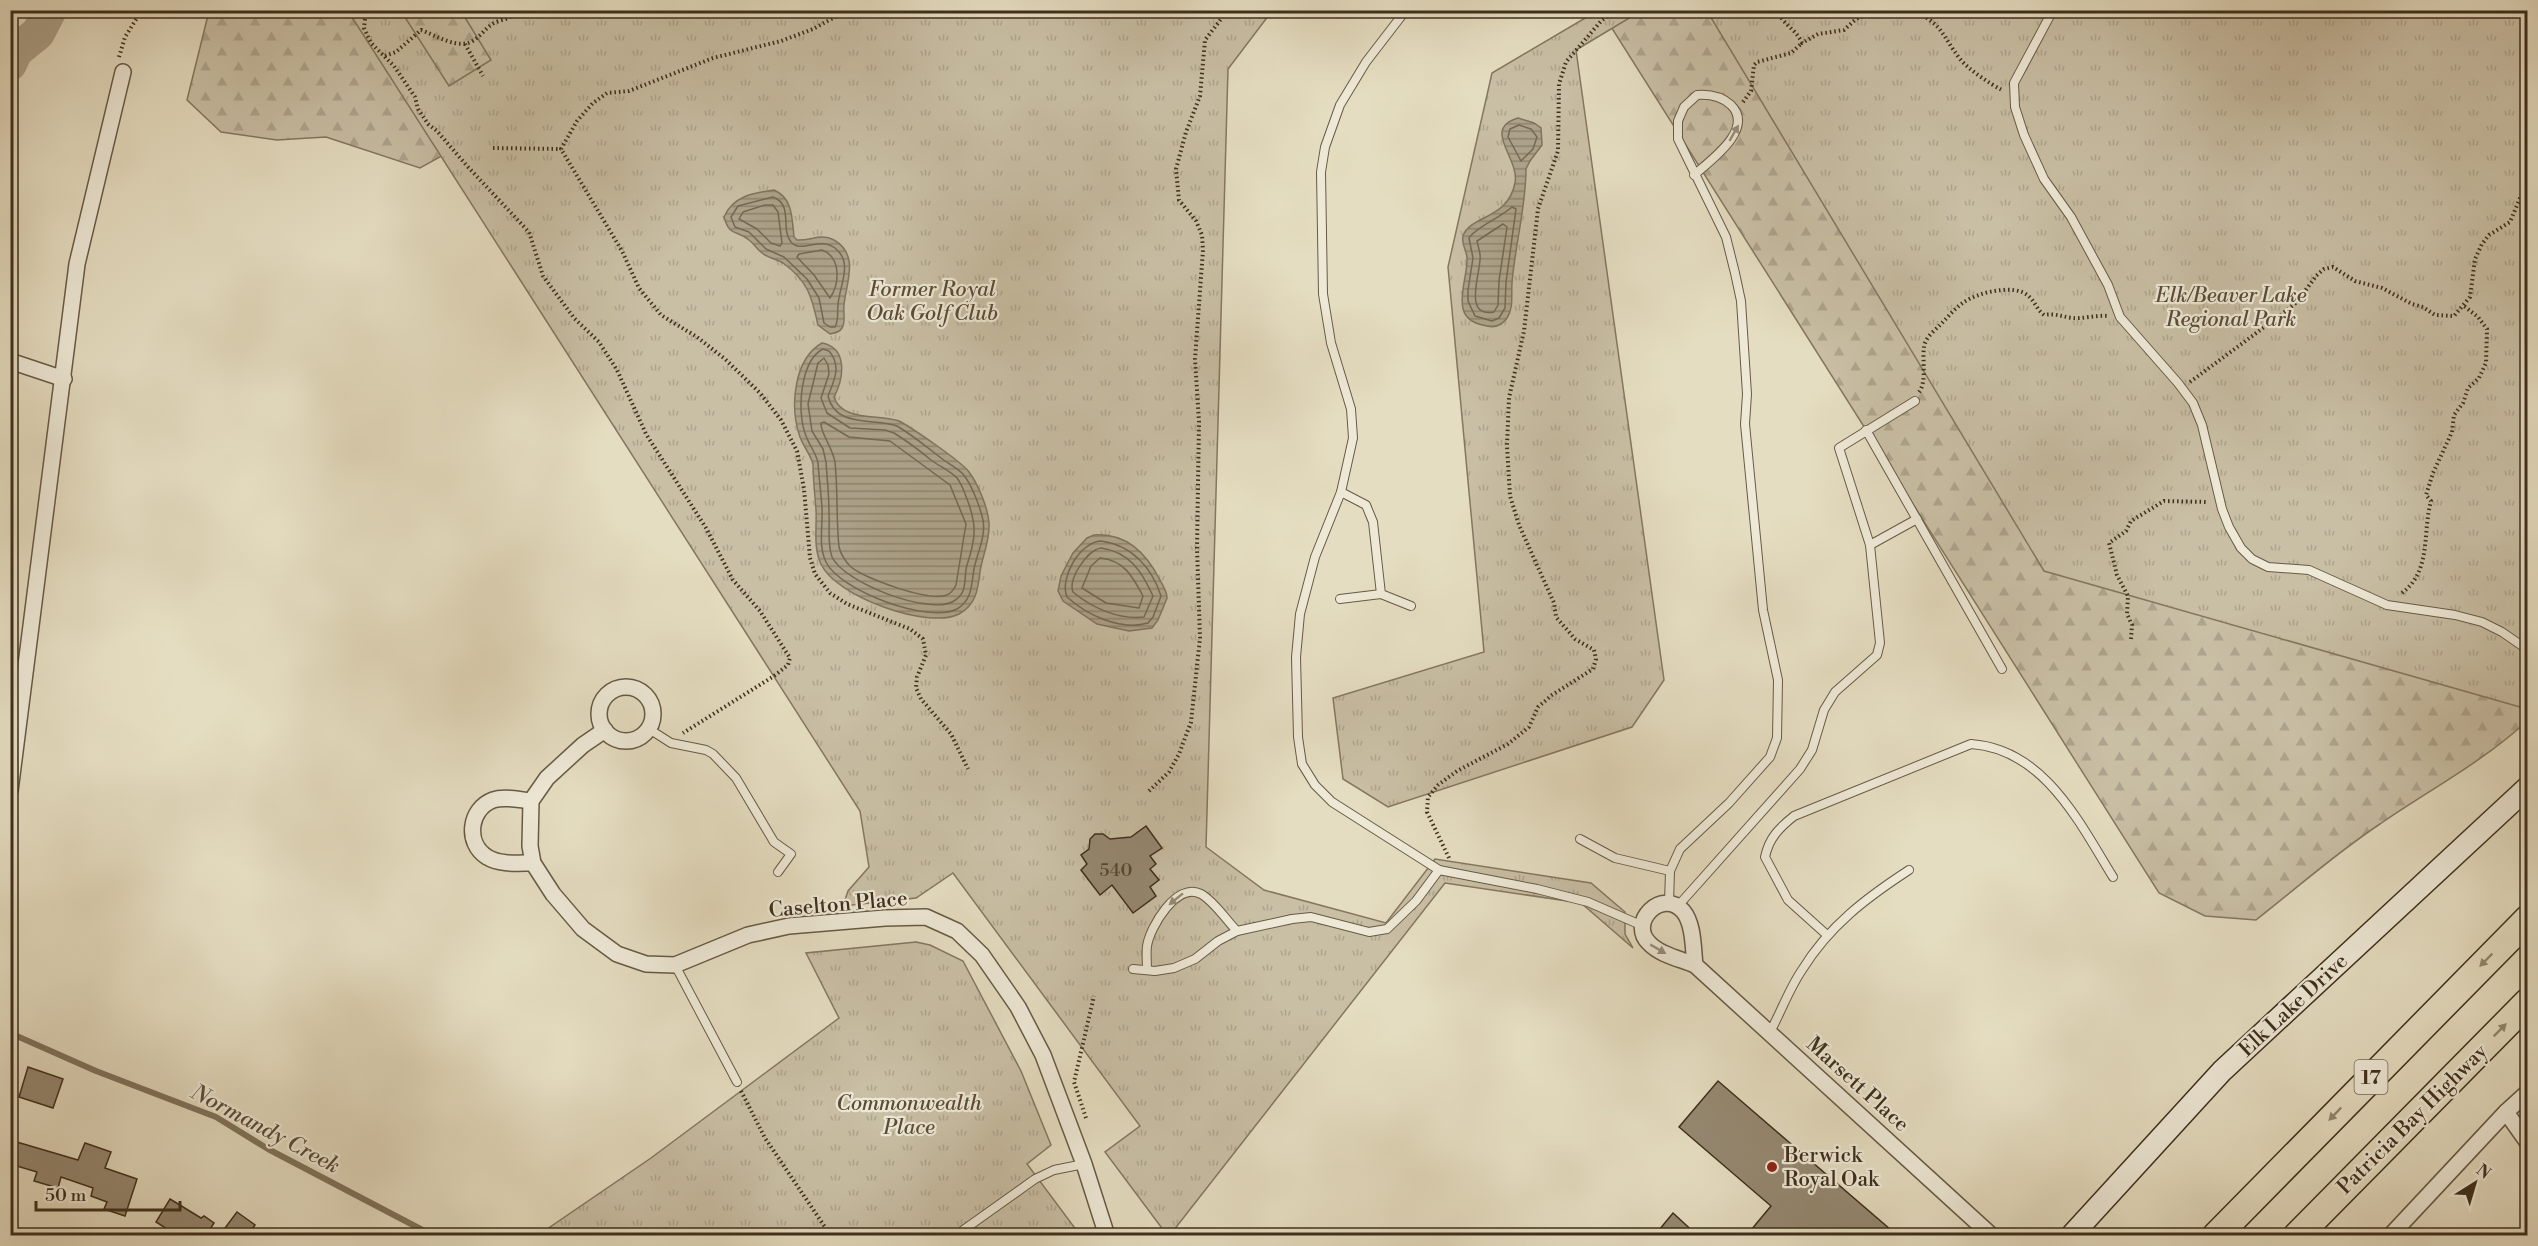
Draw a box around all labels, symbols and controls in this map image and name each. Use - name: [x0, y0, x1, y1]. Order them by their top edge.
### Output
- one-way arrow: [1728, 125, 1739, 141]
- park label: Former Royal Oak Golf Club: [866, 277, 998, 327]
- park label: Elk/Beaver Lake Regional Park: [2154, 283, 2307, 333]
- house number: 540: [1100, 859, 1133, 882]
- street label: Caselton Place: [768, 886, 909, 924]
- one-way arrow: [1168, 893, 1184, 906]
- one-way arrow: [1650, 943, 1666, 954]
- street label: Elk Lake Drive: [2234, 949, 2354, 1063]
- one-way arrow: [2480, 953, 2494, 967]
- one-way arrow: [2493, 1023, 2507, 1037]
- street label: Marsett Place: [1800, 1032, 1914, 1138]
- street label: Patricia Bay Highway: [2332, 1038, 2494, 1200]
- road number: 17: [2354, 1060, 2388, 1094]
- water label: Normandy Creek: [185, 1078, 344, 1180]
- park label: Commonwealth Place: [836, 1091, 982, 1141]
- one-way arrow: [2328, 1107, 2342, 1121]
- place label: Berwick Royal Oak: [1783, 1143, 1880, 1193]
- north arrow: [2445, 1153, 2505, 1213]
- marker: Berwick Royal Oak: [1765, 1160, 1779, 1174]
- text: N: [2472, 1160, 2495, 1184]
- scale bar: [36, 1174, 180, 1212]
- text: 50 m: [45, 1184, 87, 1207]

